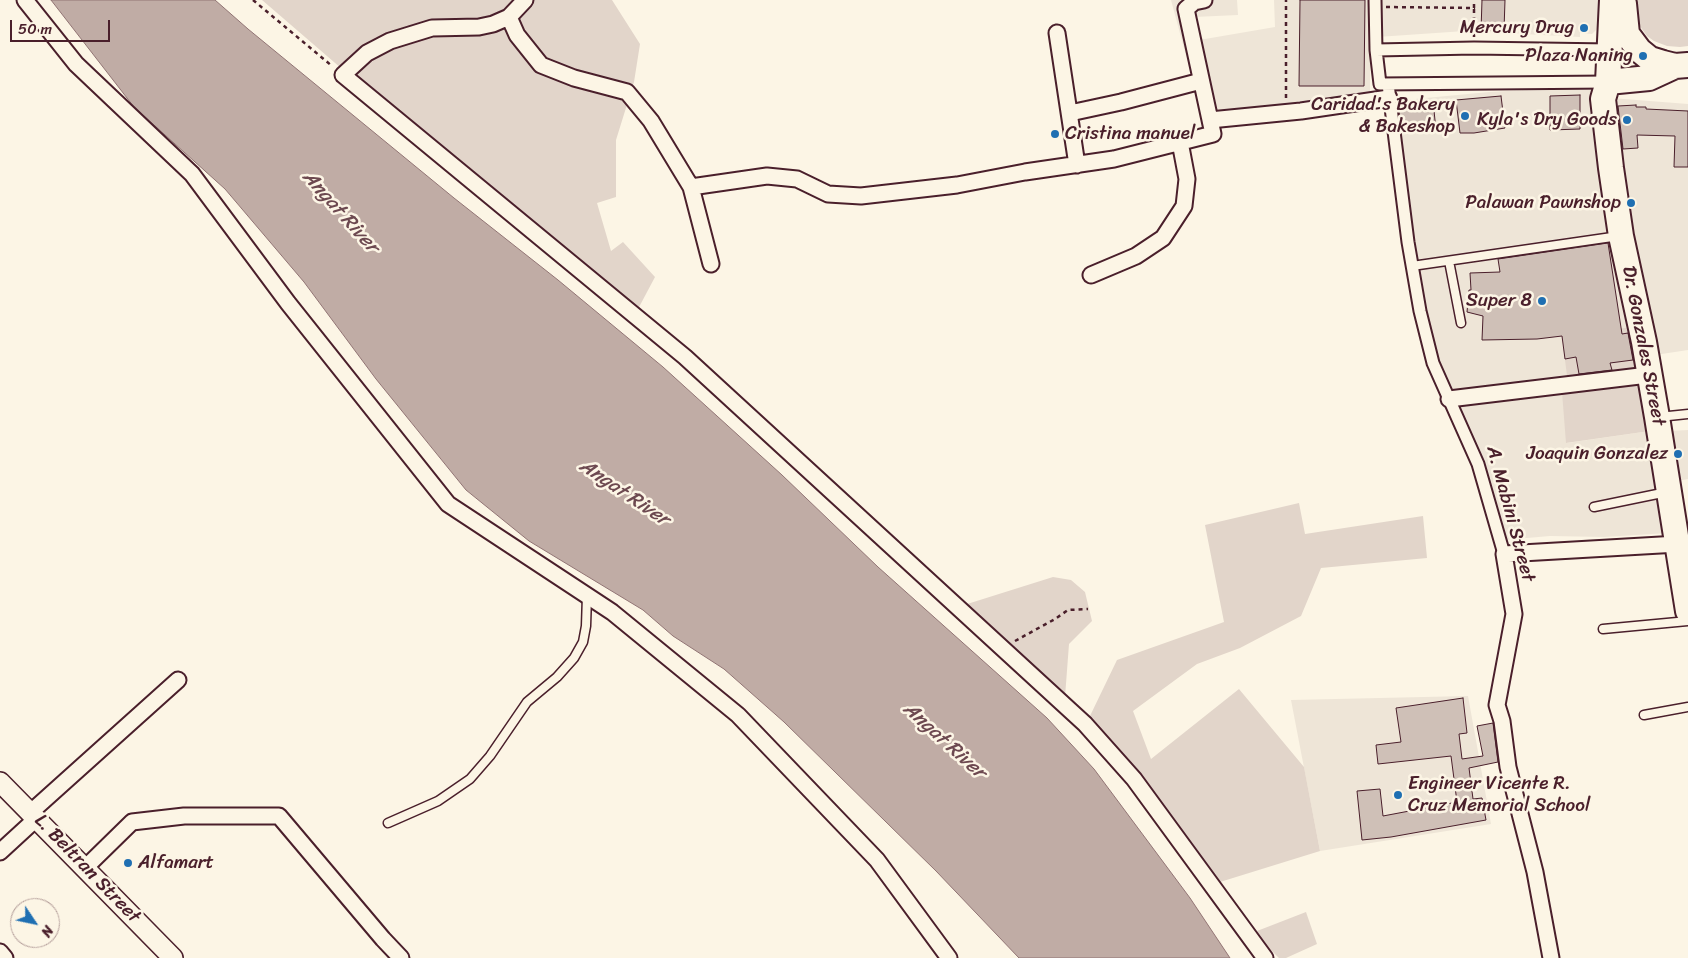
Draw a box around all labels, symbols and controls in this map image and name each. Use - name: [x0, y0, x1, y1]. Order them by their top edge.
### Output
- scale bar: [12, 10, 112, 42]
- text: 50 m: [18, 16, 52, 42]
- place label: Mercury Drug: [1460, 17, 1574, 39]
- marker: Mercury Drug: [1578, 22, 1590, 34]
- place label: Plaza Naning: [1525, 45, 1633, 67]
- marker: Plaza Naning: [1637, 50, 1649, 62]
- place label: Caridad's Bakery & Bakeshop: [1311, 94, 1455, 138]
- place label: Kyla's Dry Goods: [1477, 109, 1617, 131]
- marker: Caridad's Bakery & Bakeshop: [1459, 110, 1471, 122]
- marker: Kyla's Dry Goods: [1621, 114, 1633, 126]
- place label: Cristina manuel: [1065, 123, 1195, 145]
- marker: Cristina manuel: [1049, 128, 1061, 140]
- water label: Angat River: [297, 166, 383, 258]
- place label: Palawan Pawnshop: [1465, 192, 1621, 214]
- marker: Palawan Pawnshop: [1625, 197, 1637, 209]
- street label: Dr. Gonzales Street: [1616, 264, 1670, 428]
- place label: Super 8: [1466, 290, 1532, 312]
- marker: Super 8: [1536, 295, 1548, 307]
- place label: Joaquin Gonzalez: [1526, 443, 1668, 465]
- street label: A. Mabini Street: [1481, 444, 1539, 584]
- marker: Joaquin Gonzalez: [1672, 448, 1684, 460]
- water label: Angat River: [575, 454, 673, 532]
- water label: Angat River: [898, 698, 990, 784]
- place label: Engineer Vicente R. Cruz Memorial School: [1408, 773, 1590, 817]
- marker: Engineer Vicente R. Cruz Memorial School: [1392, 789, 1404, 801]
- street label: L. Beltran Street: [29, 810, 145, 928]
- place label: Alfamart: [138, 852, 214, 874]
- marker: Alfamart: [122, 857, 134, 869]
- north arrow: [10, 898, 60, 948]
- text: N: [34, 920, 60, 942]

